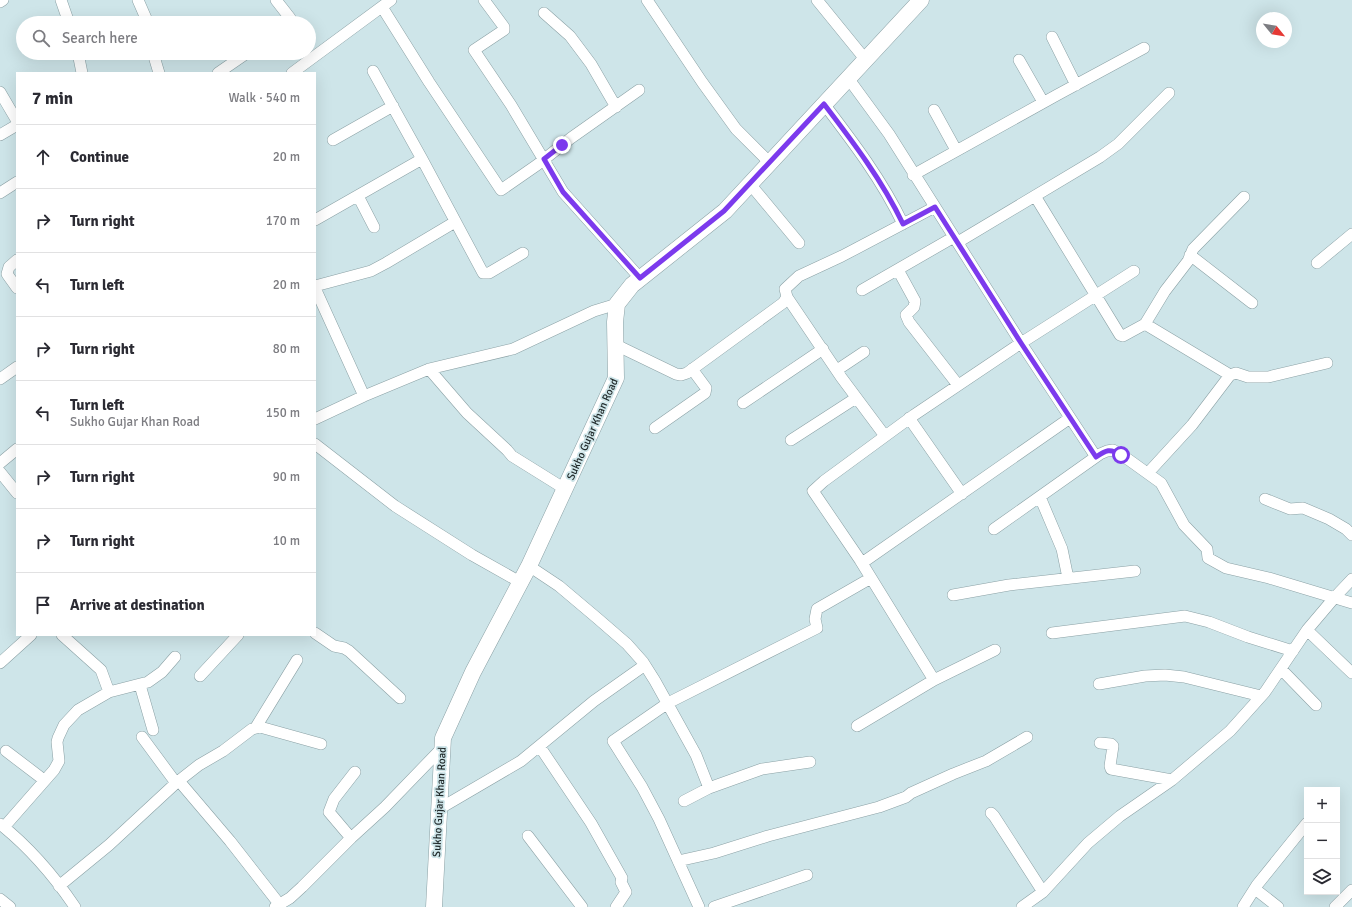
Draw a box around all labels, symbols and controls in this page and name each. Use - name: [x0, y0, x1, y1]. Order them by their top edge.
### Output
- north arrow: [1256, 12, 1292, 48]
- search box: [16, 16, 316, 60]
- icon: search: [30, 27, 52, 49]
- text: Search here: [62, 29, 138, 47]
- text: 7 min: [32, 88, 73, 109]
- text: Walk · 540 m: [229, 90, 300, 106]
- route end: [553, 136, 571, 154]
- icon: ahead: [32, 146, 54, 168]
- text: Continue: [70, 148, 129, 166]
- text: 20 m: [273, 149, 300, 165]
- icon: right: [32, 210, 54, 232]
- text: Turn right: [70, 212, 135, 230]
- text: 170 m: [266, 213, 300, 229]
- icon: left: [32, 274, 54, 296]
- text: Turn left: [70, 276, 124, 294]
- text: 20 m: [273, 277, 300, 293]
- icon: right: [32, 338, 54, 360]
- text: Turn right: [70, 340, 135, 358]
- text: 80 m: [273, 341, 300, 357]
- street label: Sukho Gujar Khan Road: [564, 376, 621, 482]
- text: Turn left: [70, 396, 124, 414]
- icon: left: [32, 402, 54, 424]
- text: 150 m: [266, 405, 300, 421]
- text: Sukho Gujar Khan Road: [70, 414, 200, 430]
- route start: [1112, 446, 1130, 464]
- icon: right: [32, 466, 54, 488]
- text: Turn right: [70, 468, 135, 486]
- text: 90 m: [273, 469, 300, 485]
- icon: right: [32, 530, 54, 552]
- text: Turn right: [70, 532, 135, 550]
- text: 10 m: [273, 533, 300, 549]
- icon: arrive: [32, 594, 54, 616]
- text: Arrive at destination: [70, 596, 205, 614]
- street label: Sukho Gujar Khan Road: [430, 747, 449, 857]
- map controls: [1304, 787, 1340, 895]
- button: +: [1304, 787, 1340, 823]
- button: −: [1304, 823, 1340, 859]
- button: layers: [1304, 859, 1340, 895]

